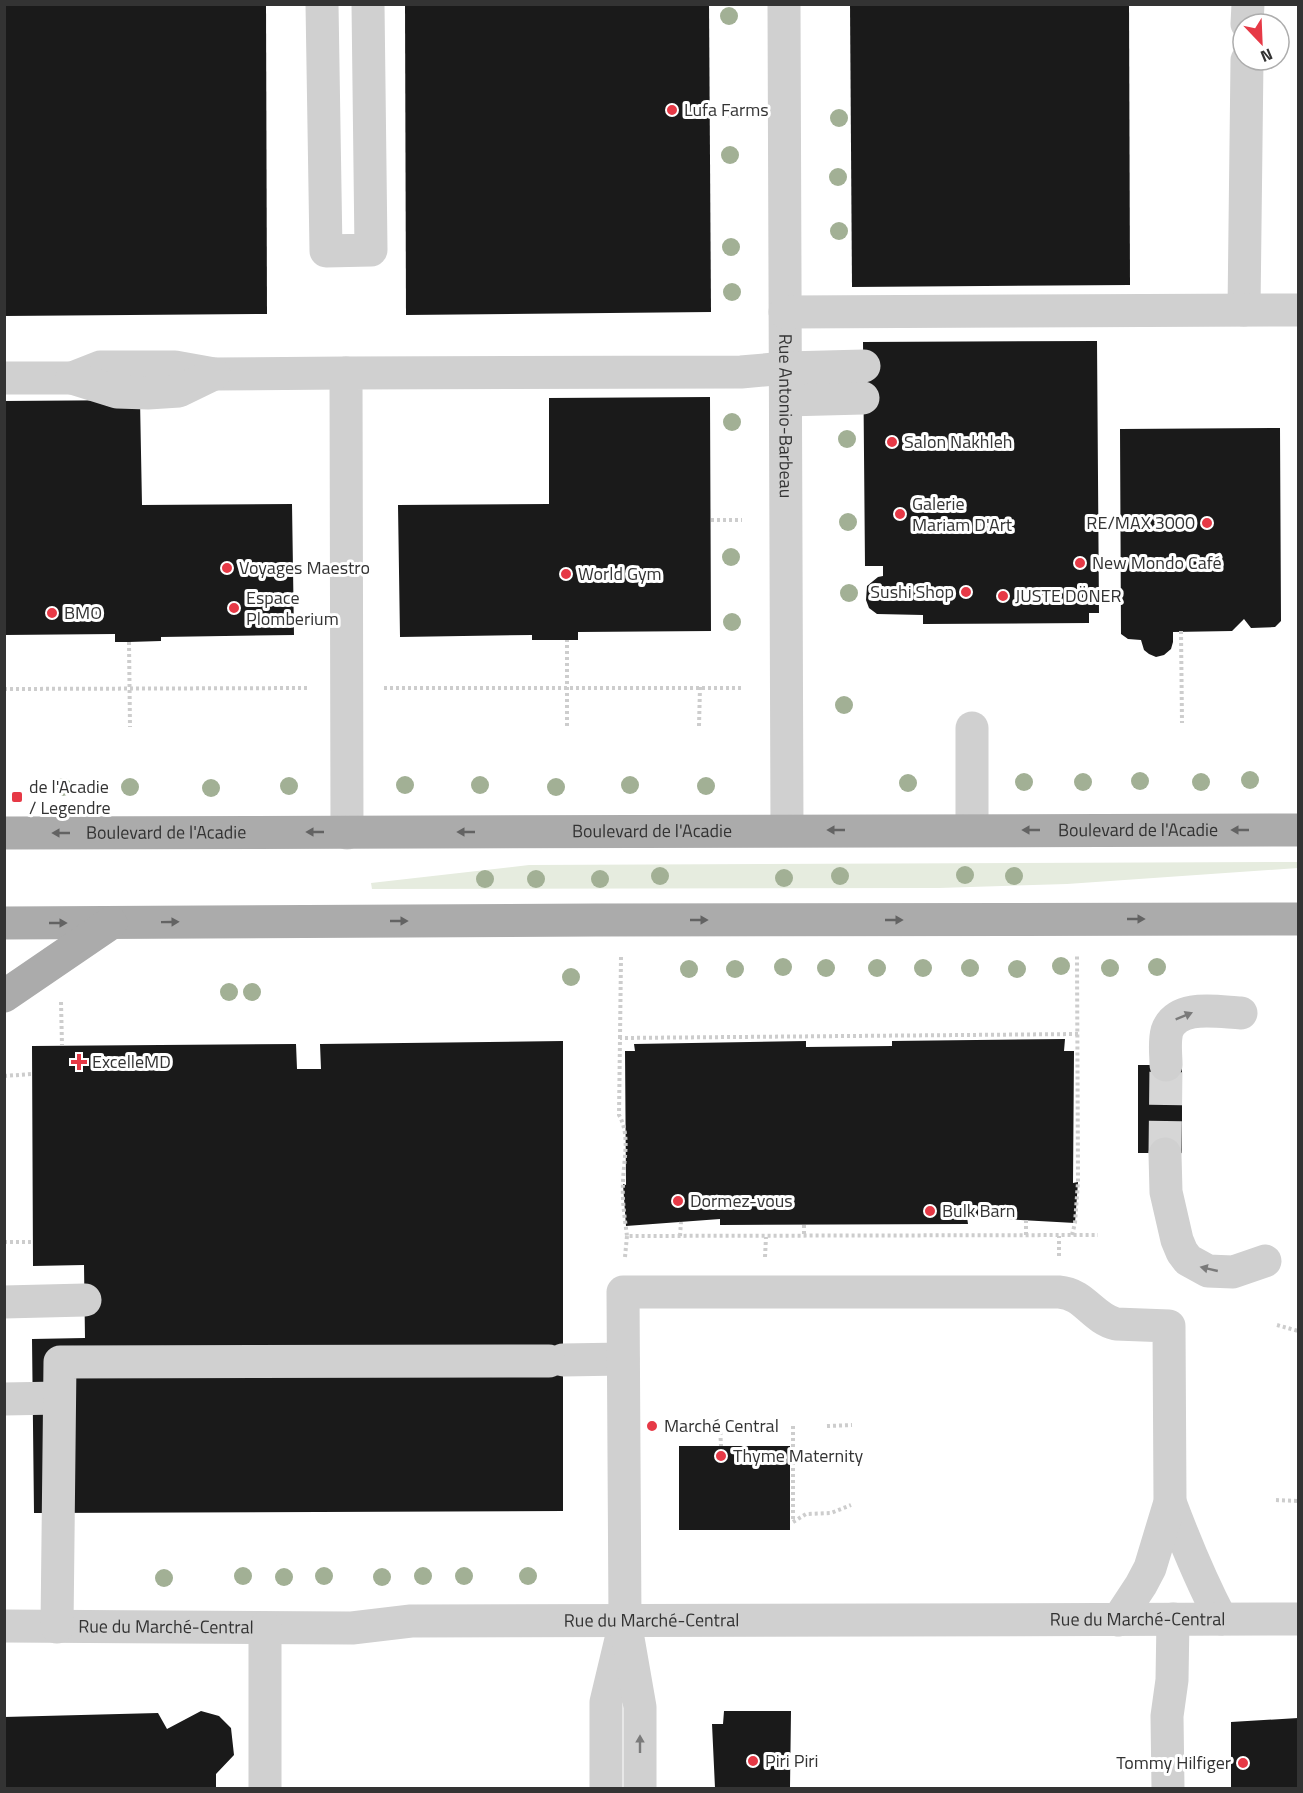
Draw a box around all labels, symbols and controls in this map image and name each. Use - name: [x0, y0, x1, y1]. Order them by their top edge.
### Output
- north arrow: [1231, 12, 1291, 72]
- text: N: [1257, 43, 1277, 69]
- place label: Lufa Farms: [684, 96, 769, 123]
- marker: Lufa Farms: [665, 103, 679, 117]
- street label: Rue Antonio-Barbeau: [772, 334, 800, 498]
- place label: Salon Nakhleh: [904, 428, 1012, 455]
- marker: Salon Nakhleh: [885, 435, 899, 449]
- place label: Galerie Mariam D'Art: [912, 490, 1013, 538]
- marker: Galerie Mariam D'Art: [893, 507, 907, 521]
- place label: RE/MAX 3000: [1086, 509, 1195, 536]
- marker: RE/MAX 3000: [1200, 516, 1214, 530]
- place label: New Mondo Café: [1092, 549, 1222, 576]
- place label: Voyages Maestro: [239, 554, 370, 581]
- marker: New Mondo Café: [1073, 556, 1087, 570]
- place label: World Gym: [578, 560, 662, 587]
- marker: Voyages Maestro: [220, 561, 234, 575]
- marker: World Gym: [559, 567, 573, 581]
- place label: Sushi Shop: [870, 578, 954, 605]
- place label: JUSTE DÖNER: [1015, 582, 1122, 609]
- place label: Espace Plomberium: [246, 584, 339, 632]
- marker: Sushi Shop: [959, 585, 973, 599]
- marker: JUSTE DÖNER: [996, 589, 1010, 603]
- place label: BMO: [64, 599, 102, 626]
- marker: Espace Plomberium: [227, 601, 241, 615]
- marker: BMO: [45, 606, 59, 620]
- place label: de l'Acadie / Legendre: [29, 773, 111, 821]
- marker: de l'Acadie / Legendre: [10, 790, 24, 804]
- street label: Boulevard de l'Acadie: [1058, 816, 1218, 843]
- street label: Boulevard de l'Acadie: [572, 817, 732, 844]
- street label: Boulevard de l'Acadie: [86, 818, 246, 846]
- one-way arrow: [827, 825, 846, 835]
- one-way arrow: [1022, 825, 1041, 835]
- one-way arrow: [1231, 825, 1250, 835]
- one-way arrow: [306, 827, 325, 837]
- one-way arrow: [457, 827, 476, 837]
- one-way arrow: [51, 828, 70, 838]
- one-way arrow: [1127, 914, 1146, 924]
- one-way arrow: [690, 915, 709, 925]
- one-way arrow: [885, 915, 904, 925]
- one-way arrow: [390, 916, 409, 926]
- one-way arrow: [160, 917, 179, 927]
- one-way arrow: [48, 918, 67, 928]
- one-way arrow: [1175, 1011, 1193, 1021]
- place label: ExcelleMD: [92, 1048, 171, 1075]
- marker: ExcelleMD: [70, 1053, 88, 1071]
- place label: Dormez-vous: [690, 1187, 793, 1214]
- marker: Dormez-vous: [671, 1194, 685, 1208]
- place label: Bulk Barn: [942, 1197, 1015, 1224]
- marker: Bulk Barn: [923, 1204, 937, 1218]
- one-way arrow: [1200, 1264, 1218, 1274]
- place label: Marché Central: [664, 1412, 779, 1439]
- marker: Marché Central: [645, 1419, 659, 1433]
- place label: Thyme Maternity: [733, 1442, 864, 1469]
- marker: Thyme Maternity: [714, 1449, 728, 1463]
- street label: Rue du Marché-Central: [1050, 1605, 1225, 1633]
- street label: Rue du Marché-Central: [564, 1606, 739, 1634]
- street label: Rue du Marché-Central: [78, 1612, 254, 1640]
- one-way arrow: [635, 1734, 645, 1753]
- place label: Piri Piri: [765, 1747, 819, 1774]
- place label: Tommy Hilfiger: [1116, 1749, 1231, 1776]
- marker: Piri Piri: [746, 1754, 760, 1768]
- marker: Tommy Hilfiger: [1236, 1756, 1250, 1770]

